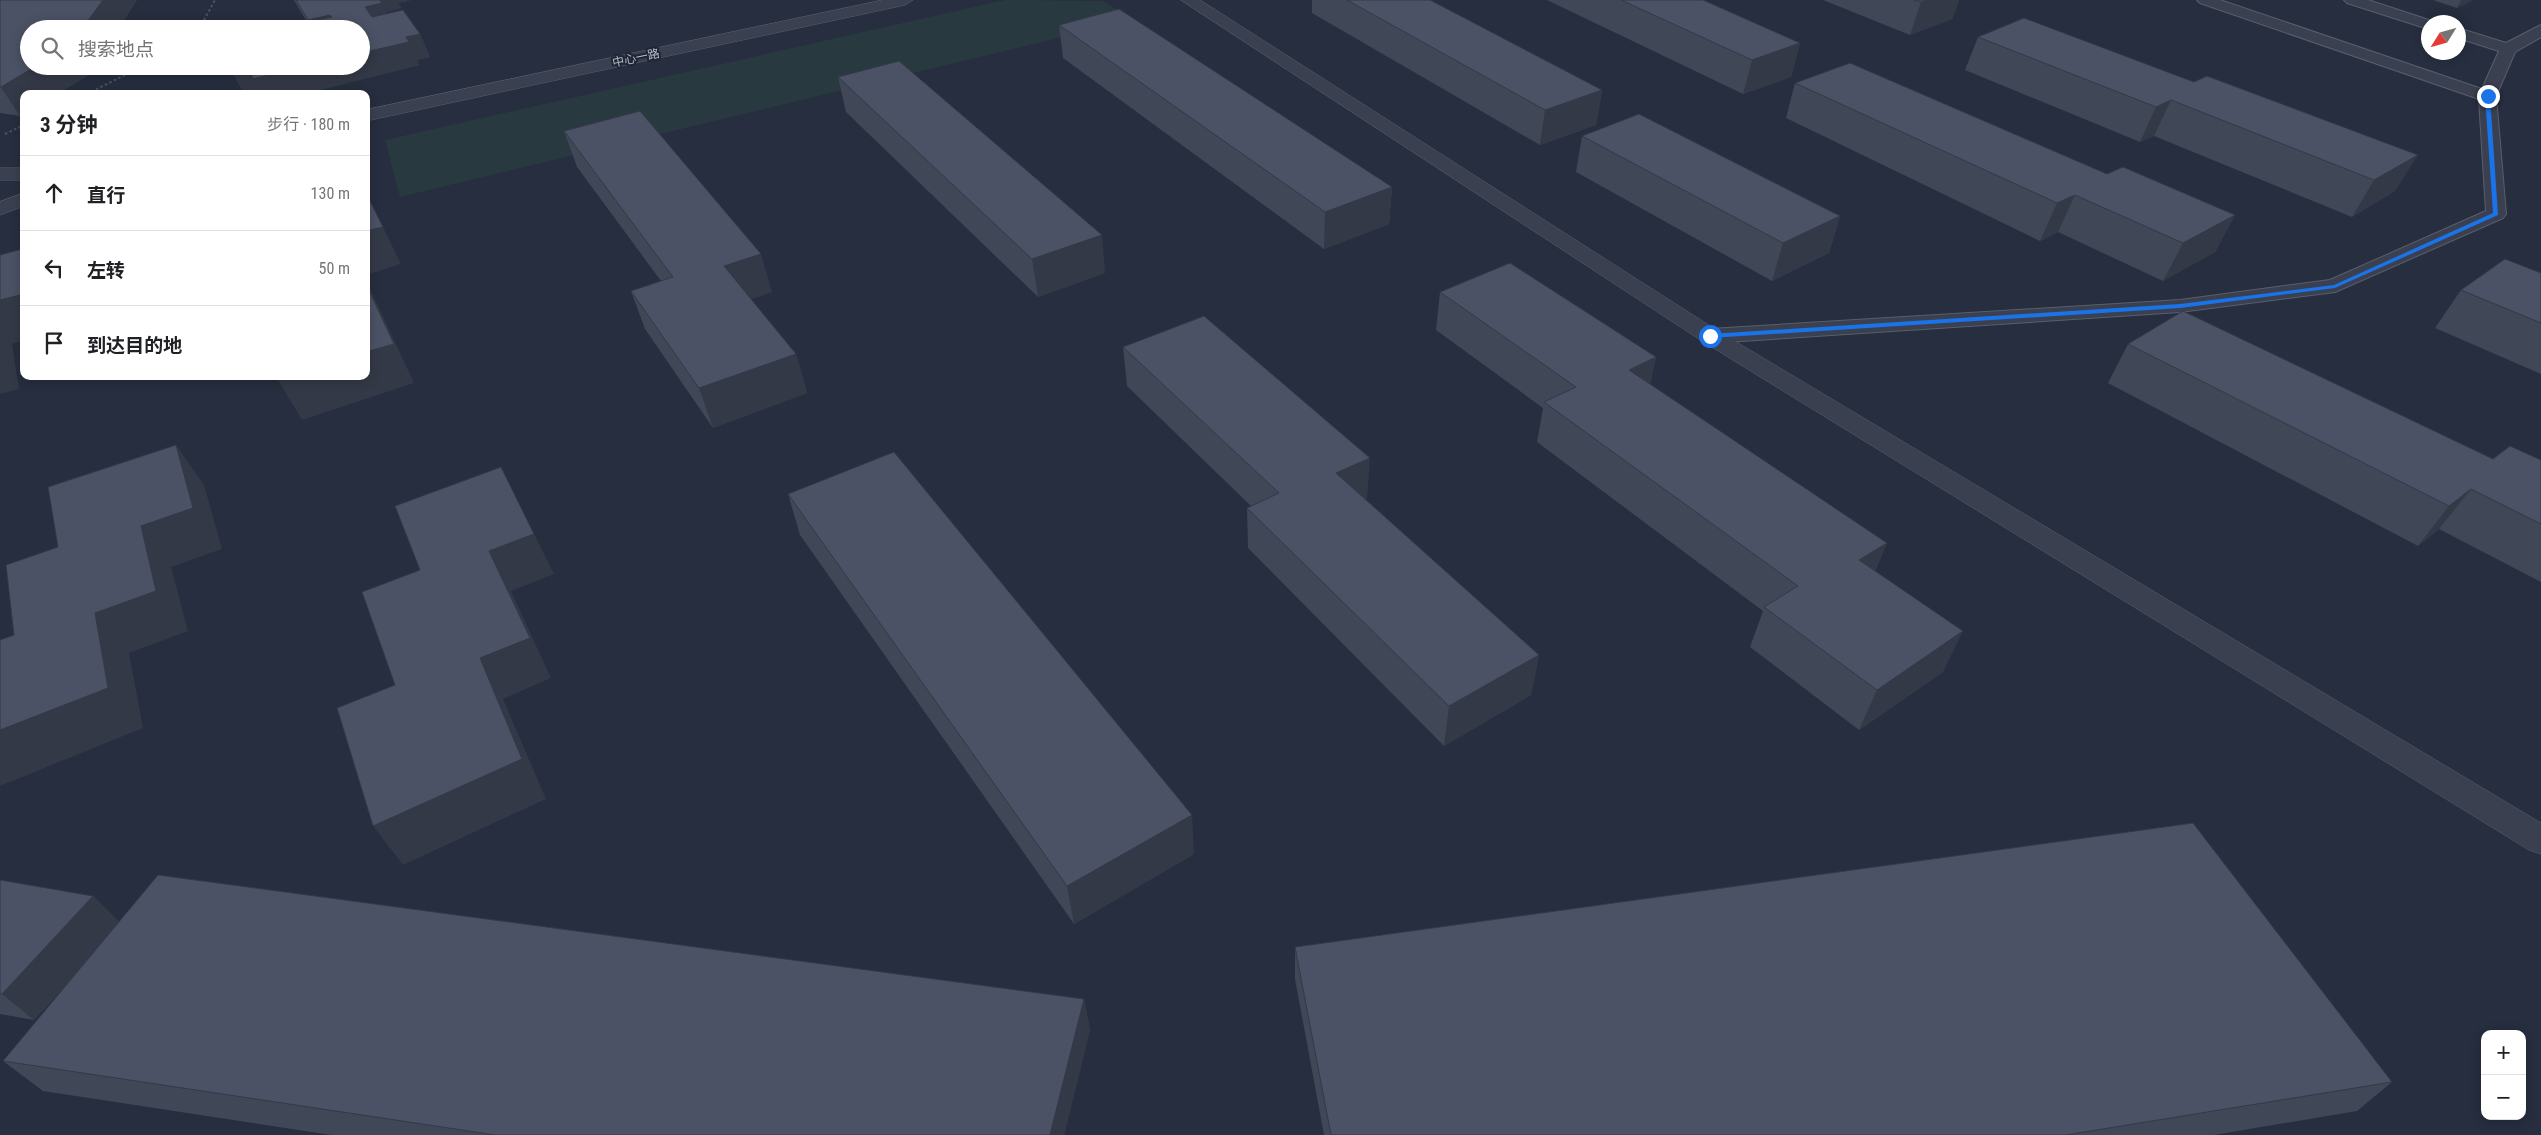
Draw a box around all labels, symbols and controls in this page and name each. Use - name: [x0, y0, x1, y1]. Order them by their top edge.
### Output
- north arrow: [2421, 15, 2466, 60]
- search box: [20, 20, 370, 75]
- icon: search: [38, 34, 66, 62]
- text: 搜索地点: [78, 38, 154, 61]
- street label: 中心一路: [611, 46, 661, 70]
- route end: [2477, 85, 2500, 108]
- text: 3 分钟: [40, 113, 97, 137]
- text: 步行 · 180 m: [267, 115, 350, 134]
- icon: ahead: [40, 179, 68, 207]
- text: 直行: [87, 184, 125, 207]
- text: 130 m: [311, 184, 350, 203]
- icon: left: [40, 254, 68, 282]
- text: 左转: [87, 259, 125, 282]
- text: 50 m: [318, 259, 350, 278]
- route start: [1699, 325, 1722, 348]
- icon: arrive: [40, 329, 68, 357]
- text: 到达目的地: [87, 334, 182, 357]
- map controls: [2481, 1030, 2526, 1120]
- button: +: [2481, 1030, 2526, 1075]
- button: −: [2481, 1075, 2526, 1120]

